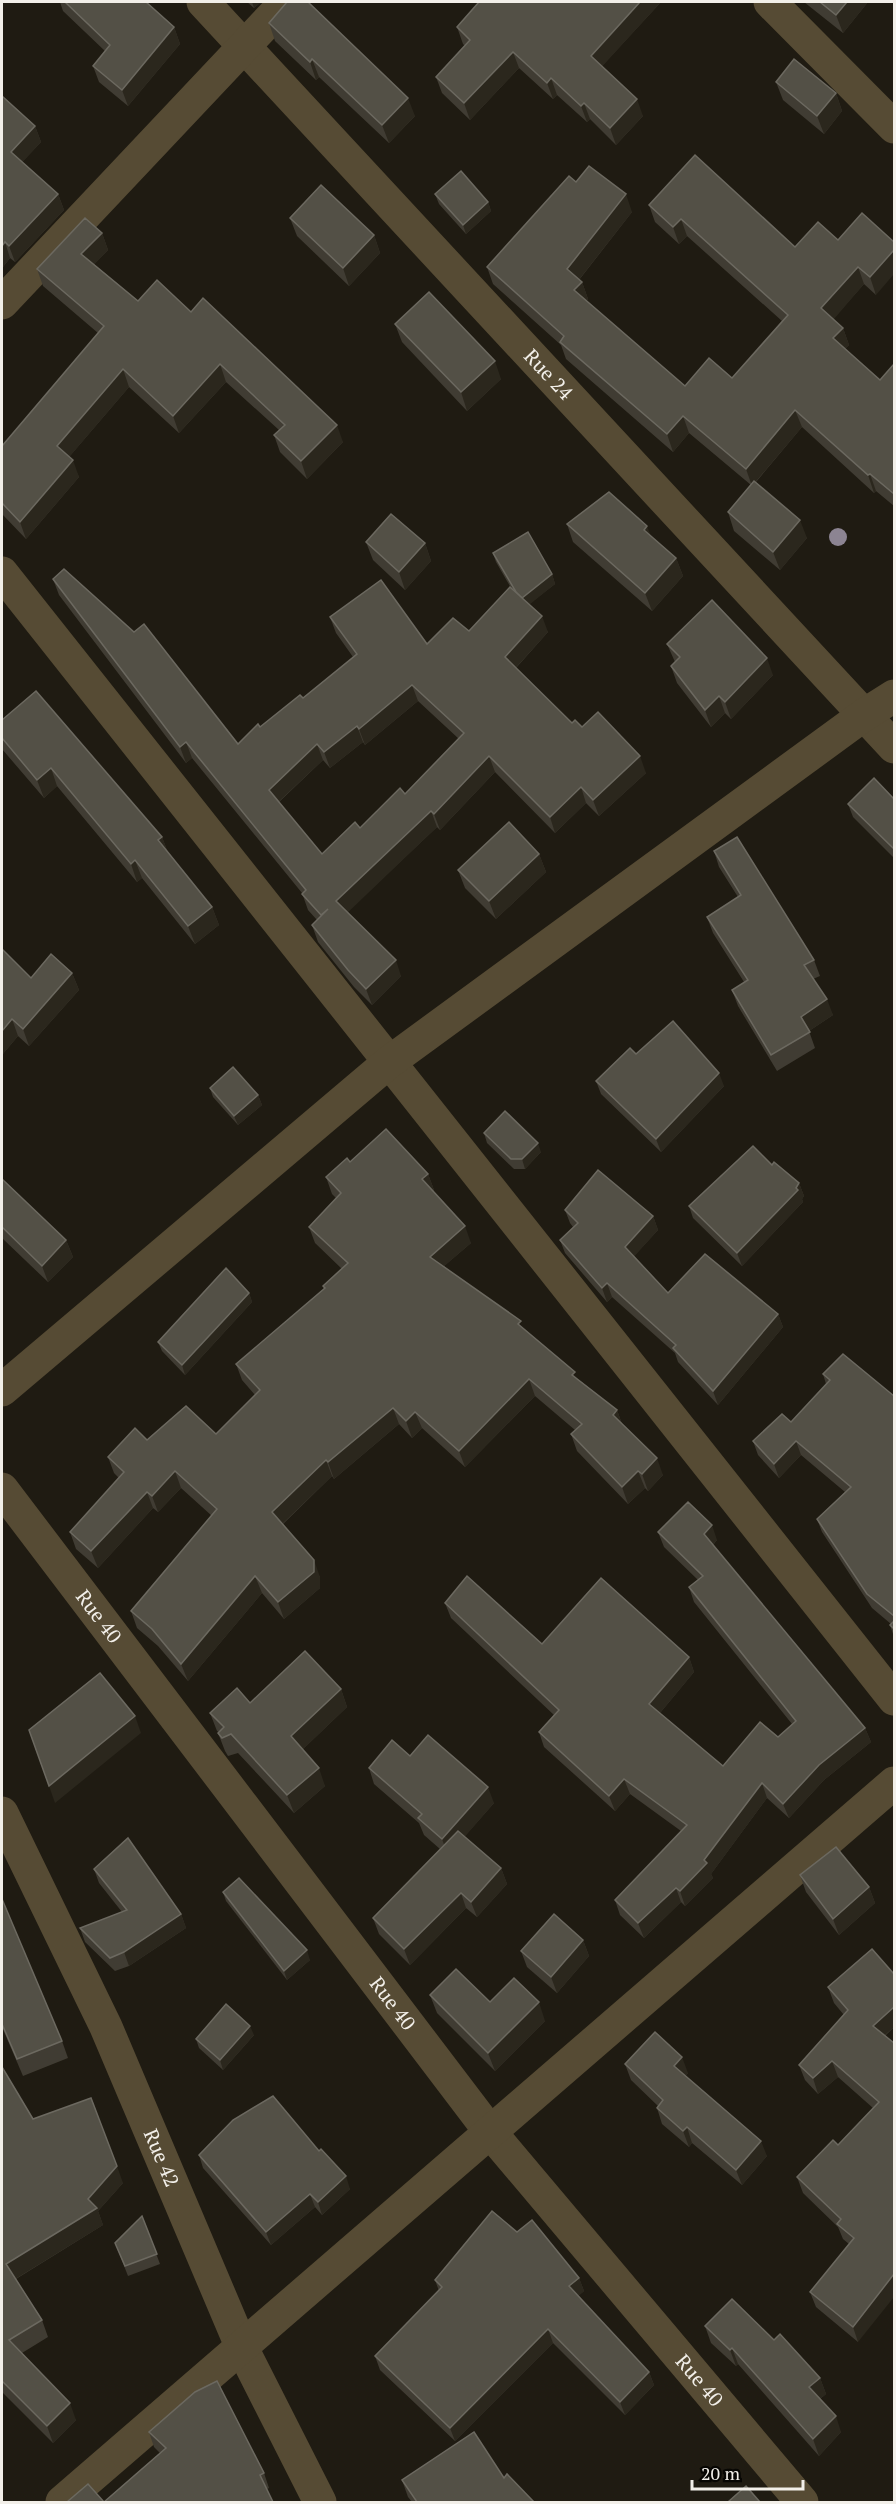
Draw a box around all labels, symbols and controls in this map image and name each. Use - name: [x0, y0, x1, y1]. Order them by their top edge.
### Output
- street label: Rue 24: [518, 343, 580, 406]
- street label: Rue 40: [70, 1584, 128, 1648]
- street label: Rue 40: [364, 1971, 422, 2035]
- street label: Rue 42: [138, 2124, 186, 2191]
- street label: Rue 40: [670, 2348, 730, 2412]
- scale bar: [692, 2453, 803, 2491]
- text: 20 m: [701, 2461, 741, 2485]

